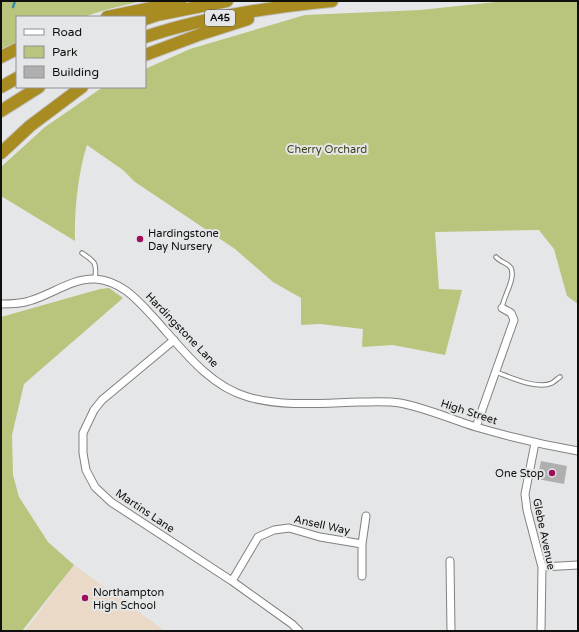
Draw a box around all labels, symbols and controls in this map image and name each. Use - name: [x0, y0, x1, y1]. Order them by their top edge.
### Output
- road number: A45: [205, 10, 235, 26]
- legend: [16, 16, 146, 88]
- text: Road: [52, 25, 82, 39]
- text: Park: [52, 45, 78, 59]
- text: Building: [52, 65, 99, 79]
- park label: Cherry Orchard: [287, 143, 367, 156]
- place label: Hardingstone Day Nursery: [148, 227, 219, 253]
- marker: Hardingstone Day Nursery: [135, 234, 145, 244]
- street label: Hardingstone Lane: [143, 290, 221, 370]
- street label: High Street: [439, 397, 499, 427]
- place label: One Stop: [495, 467, 544, 480]
- marker: One Stop: [547, 468, 557, 478]
- street label: Martins Lane: [113, 487, 177, 535]
- street label: Glebe Avenue: [530, 497, 558, 571]
- street label: Ansell Way: [293, 513, 351, 537]
- place label: Northampton High School: [93, 586, 164, 612]
- marker: Northampton High School: [80, 593, 90, 603]

